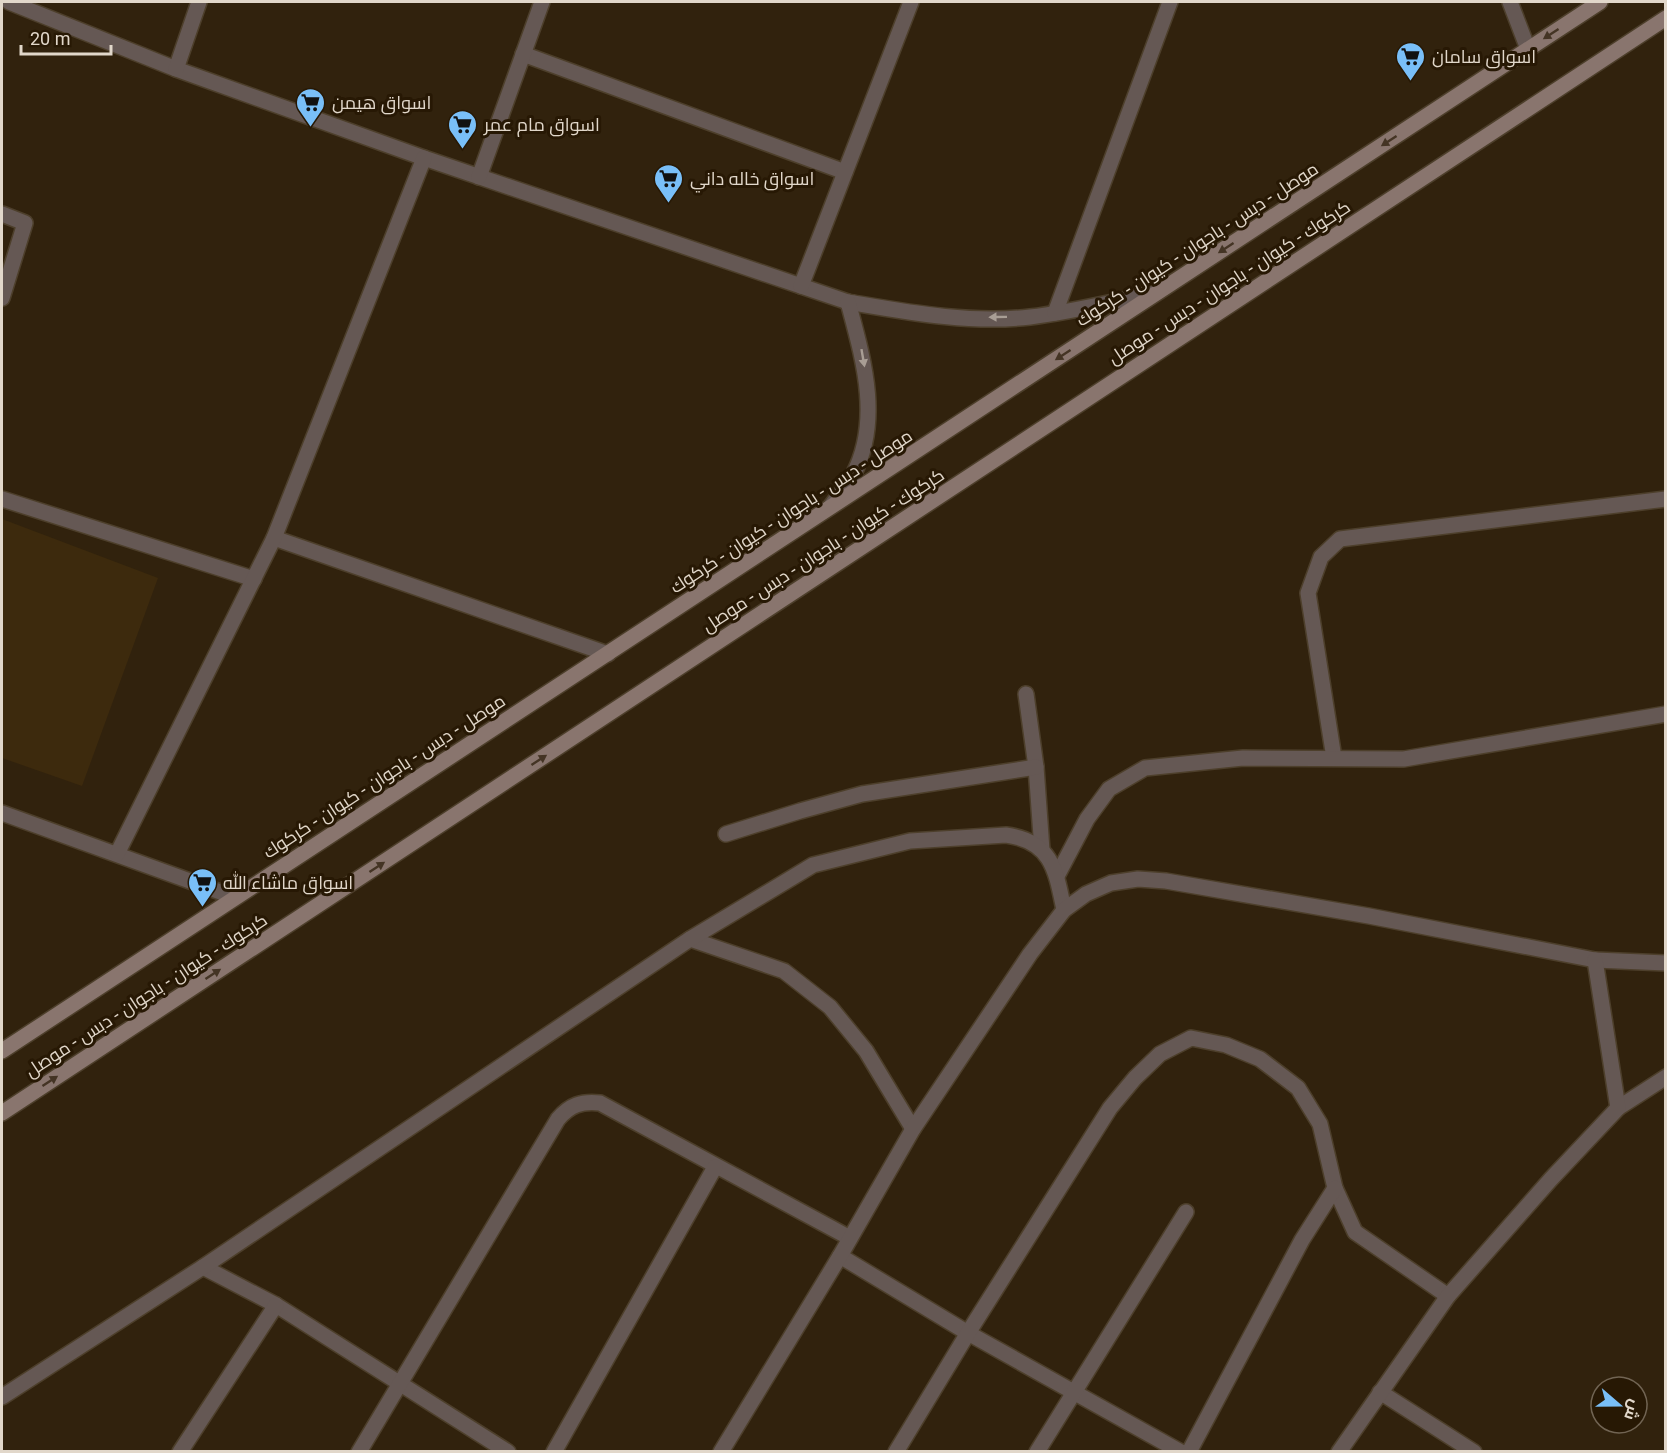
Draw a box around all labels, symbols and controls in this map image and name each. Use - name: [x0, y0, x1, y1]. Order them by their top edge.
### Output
- scale bar: [21, 18, 111, 56]
- text: 20 m: [30, 28, 70, 49]
- one-way arrow: [1543, 28, 1560, 39]
- supermarket icon: اسواق سامان: [1395, 40, 1427, 82]
- place label: اسواق سامان: [1432, 46, 1536, 69]
- supermarket icon: اسواق هيمن: [295, 86, 327, 128]
- place label: اسواق هيمن: [332, 92, 431, 115]
- supermarket icon: اسواق مام عمر: [447, 108, 479, 150]
- place label: اسواق مام عمر: [483, 114, 600, 137]
- one-way arrow: [1381, 135, 1397, 147]
- street label: موصل - دبس - باجوان - كيوان - كركوك: [1072, 158, 1323, 331]
- supermarket icon: اسواق خاله داني: [653, 162, 685, 204]
- place label: اسواق خاله داني: [690, 168, 814, 193]
- street label: كركوك - كيوان - باجوان - دبس - موصل: [1104, 196, 1355, 369]
- one-way arrow: [1217, 243, 1234, 254]
- one-way arrow: [989, 313, 1008, 322]
- one-way arrow: [858, 349, 867, 368]
- one-way arrow: [1055, 350, 1071, 361]
- street label: موصل - دبس - باجوان - كيوان - كركوك: [666, 425, 917, 598]
- street label: كركوك - كيوان - باجوان - دبس - موصل: [698, 464, 949, 637]
- street label: موصل - دبس - باجوان - كيوان - كركوك: [259, 690, 510, 863]
- one-way arrow: [531, 754, 547, 766]
- one-way arrow: [368, 862, 385, 873]
- supermarket icon: اسواق ماشاء الله: [186, 866, 218, 908]
- place label: اسواق ماشاء الله: [223, 871, 353, 895]
- street label: كركوك - كيوان - باجوان - دبس - موصل: [21, 909, 272, 1082]
- one-way arrow: [205, 969, 222, 980]
- one-way arrow: [42, 1076, 59, 1087]
- north arrow: [1589, 1375, 1649, 1435]
- text: ش: [1620, 1397, 1645, 1423]

